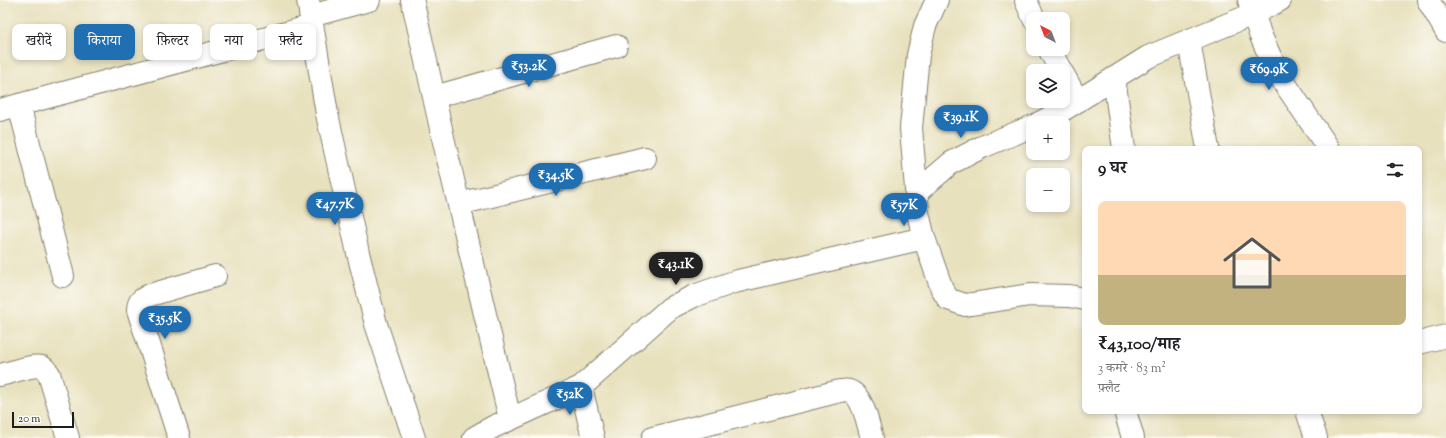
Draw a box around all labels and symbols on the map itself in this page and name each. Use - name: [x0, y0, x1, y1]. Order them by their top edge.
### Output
- north arrow: [1026, 12, 1070, 56]
- pin: ₹53.2K: [496, 54, 562, 88]
- pin: ₹69.9K: [1236, 57, 1302, 91]
- pin: ₹39.1K: [928, 105, 994, 139]
- pin: ₹34.5K: [523, 163, 589, 197]
- pin: ₹47.7K: [302, 192, 368, 226]
- pin: ₹57K: [880, 193, 928, 227]
- pin: ₹43.1K: [643, 252, 709, 286]
- pin: ₹35.5K: [132, 306, 198, 340]
- pin: ₹52K: [546, 382, 594, 416]
- scale bar: [12, 410, 74, 429]

